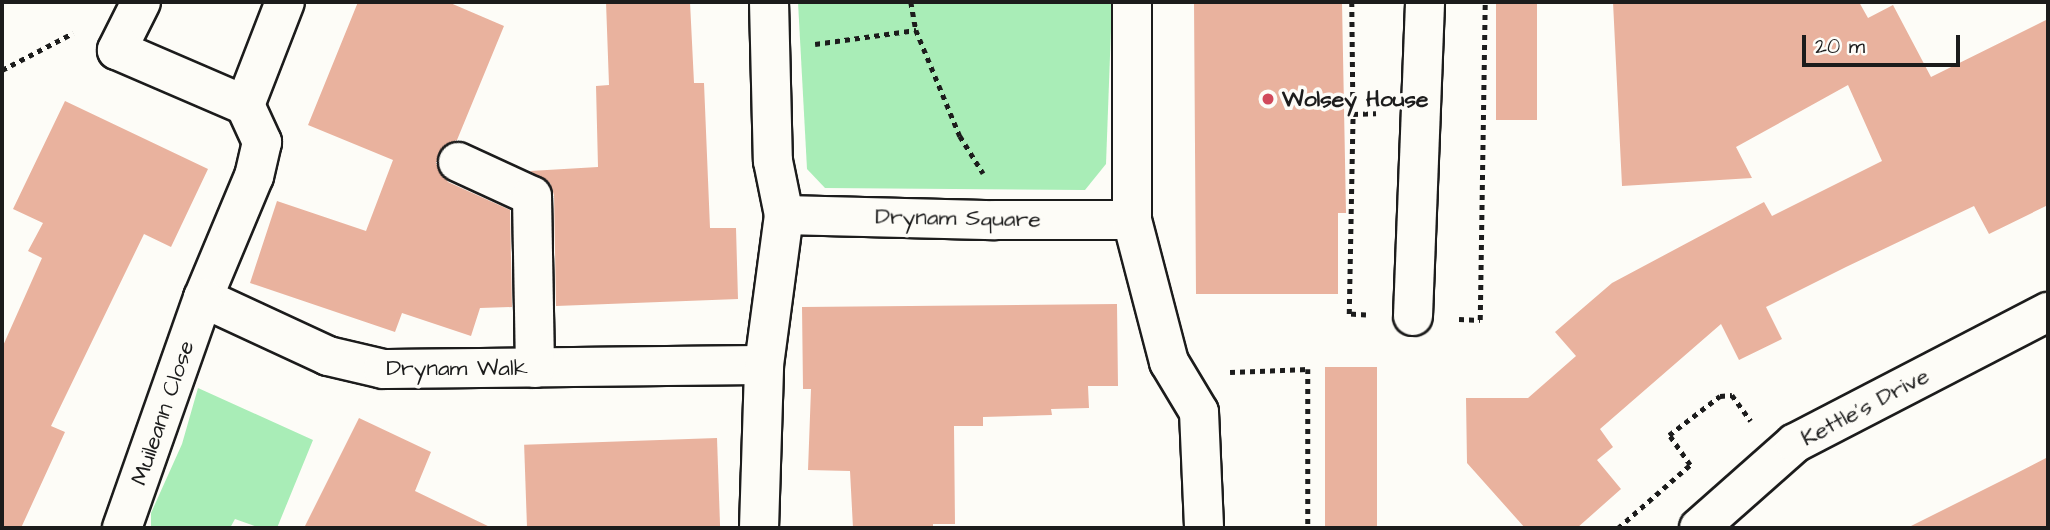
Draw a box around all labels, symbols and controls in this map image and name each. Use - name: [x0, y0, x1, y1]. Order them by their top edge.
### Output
- scale bar: [1805, 21, 1962, 65]
- text: 20 m: [1815, 32, 1865, 61]
- place label: Wolsey House: [1282, 85, 1429, 113]
- marker: Wolsey House: [1260, 91, 1276, 107]
- street label: Drynam Square: [875, 203, 1041, 233]
- street label: Muileann Close: [125, 337, 201, 489]
- street label: Drynam Walk: [386, 354, 528, 382]
- street label: Kettle's Drive: [1796, 362, 1934, 452]

